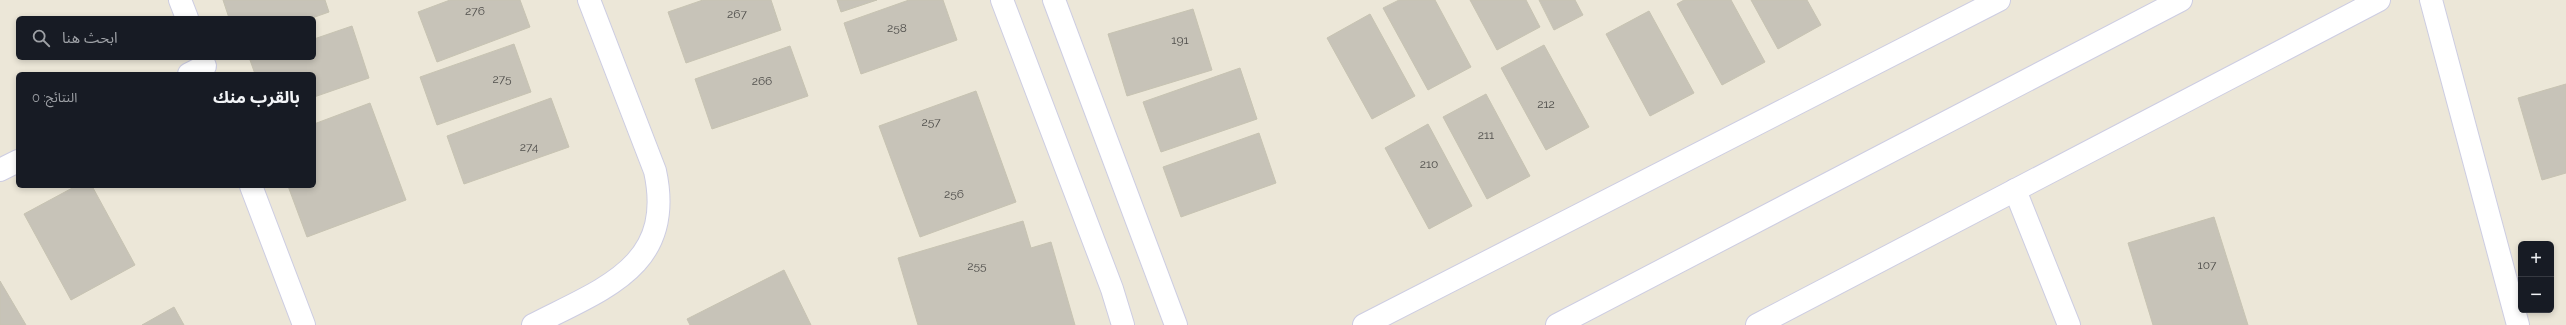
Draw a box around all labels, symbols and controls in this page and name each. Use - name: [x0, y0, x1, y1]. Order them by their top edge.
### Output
- house number: 276: [465, 4, 485, 18]
- house number: 267: [727, 7, 748, 21]
- search box: [16, 16, 316, 60]
- house number: 258: [887, 21, 907, 35]
- icon: search: [30, 27, 52, 49]
- text: ابحث هنا: [62, 29, 118, 47]
- house number: 191: [1171, 33, 1189, 47]
- house number: 275: [492, 72, 512, 86]
- house number: 266: [752, 74, 772, 88]
- text: بالقرب منك: [213, 87, 300, 107]
- text: النتائج: 0: [32, 90, 77, 105]
- house number: 212: [1537, 97, 1555, 111]
- house number: 257: [921, 115, 941, 129]
- house number: 211: [1478, 128, 1494, 142]
- house number: 274: [520, 140, 539, 154]
- house number: 210: [1420, 157, 1438, 171]
- house number: 256: [944, 187, 964, 201]
- map controls: [2518, 241, 2554, 313]
- button: +: [2518, 241, 2554, 277]
- house number: 107: [2198, 258, 2217, 272]
- house number: 255: [967, 259, 987, 273]
- button: −: [2518, 277, 2554, 313]

